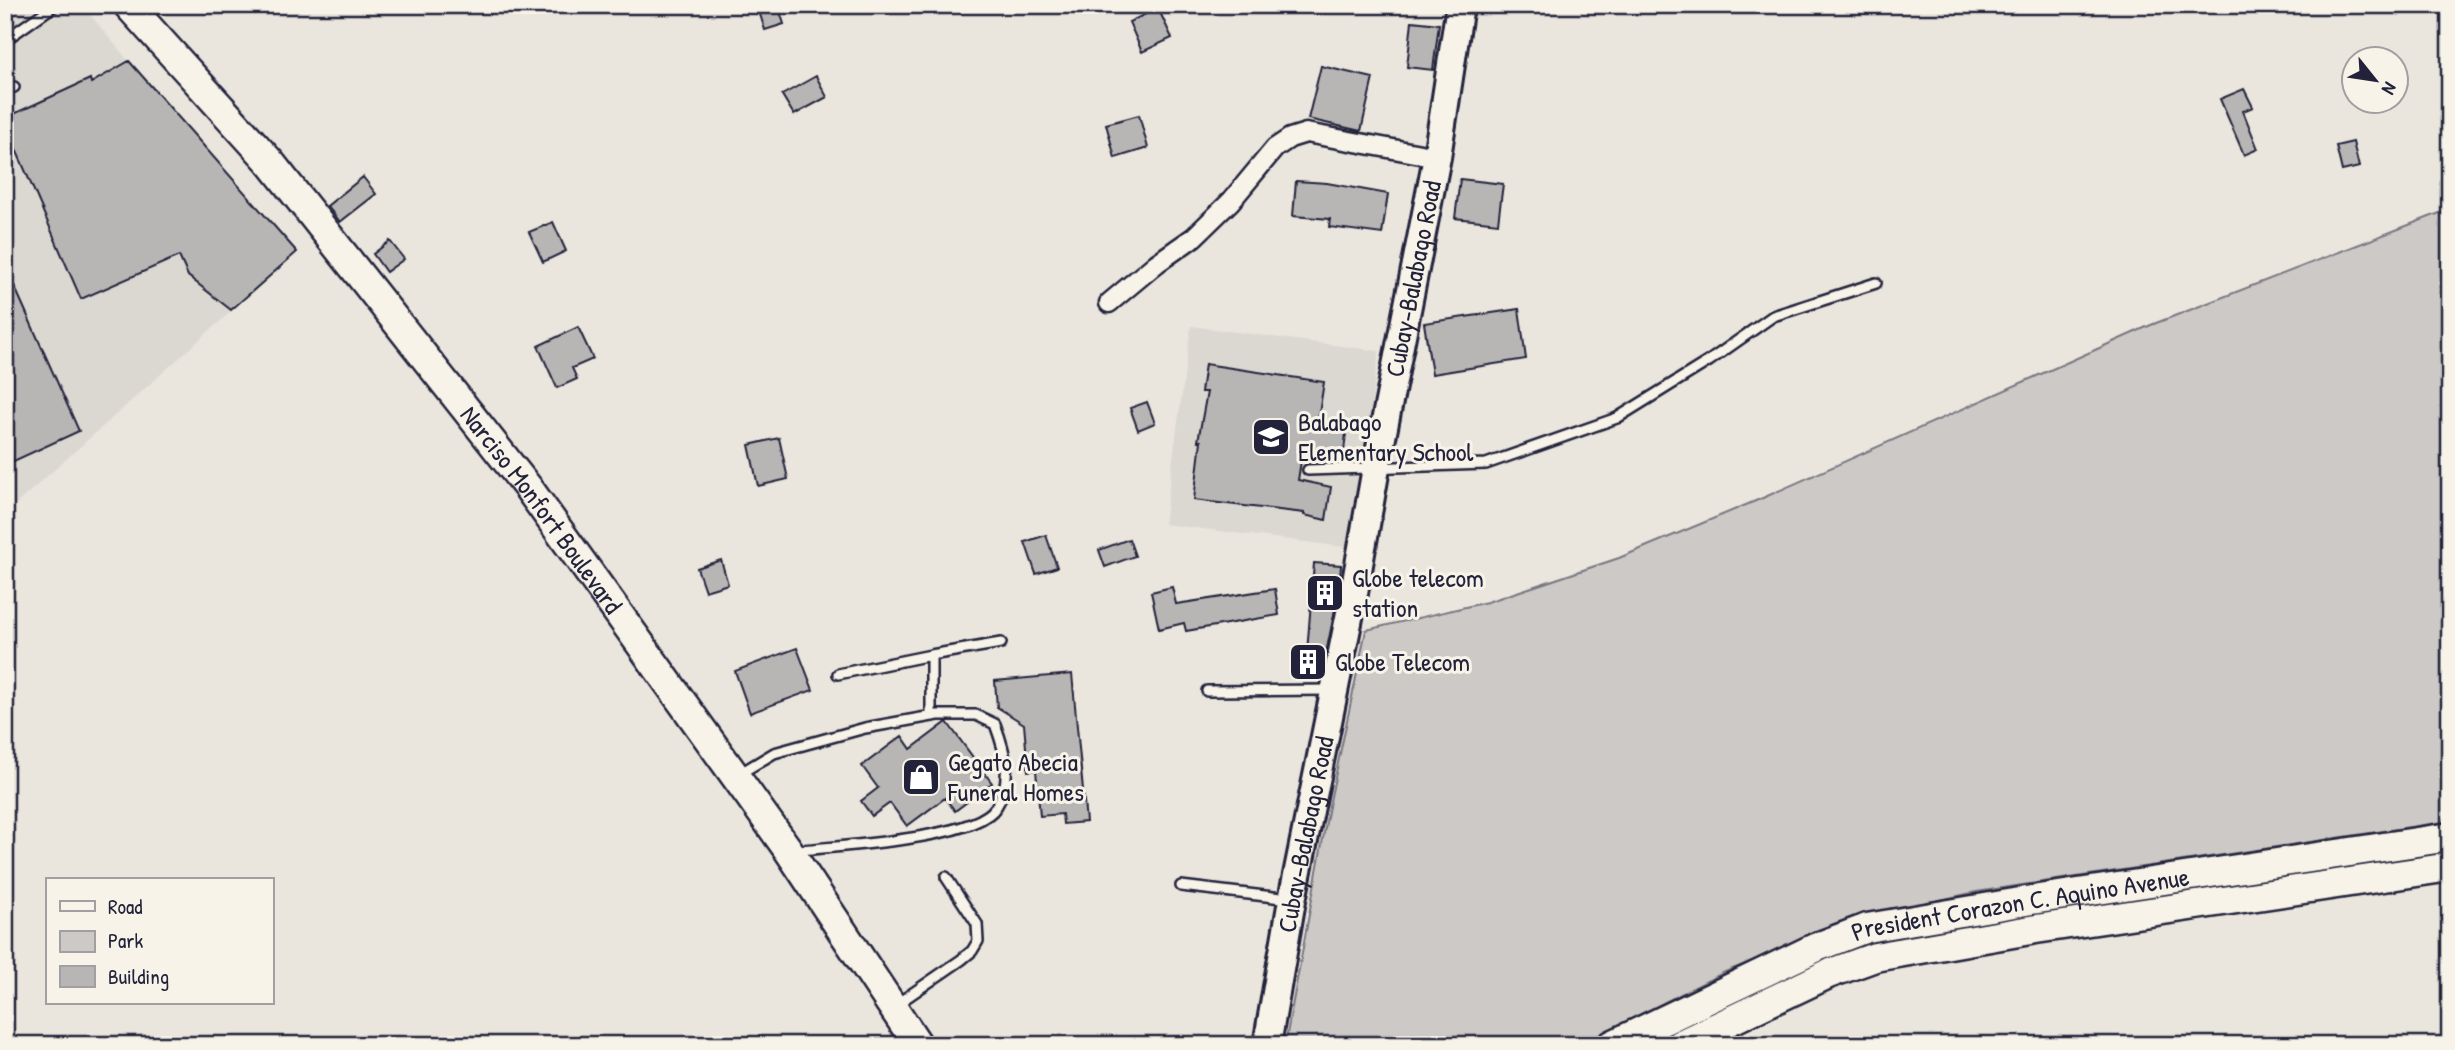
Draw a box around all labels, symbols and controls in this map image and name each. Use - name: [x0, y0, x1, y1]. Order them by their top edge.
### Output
- north arrow: [2340, 46, 2410, 116]
- text: N: [2376, 78, 2404, 99]
- street label: Cubay-Balabago Road: [1376, 178, 1449, 380]
- street label: Narciso Monfort Boulevard: [453, 398, 631, 621]
- place label: Balabago Elementary School: [1298, 404, 1474, 469]
- school or university icon: Balabago Elementary School: [1250, 416, 1292, 458]
- place label: Globe telecom station: [1352, 560, 1484, 625]
- building icon: Globe telecom station: [1304, 572, 1346, 614]
- building icon: Globe Telecom: [1287, 641, 1329, 683]
- place label: Globe Telecom: [1335, 644, 1470, 679]
- street label: Cubay-Balabago Road: [1269, 733, 1342, 935]
- place label: Gegato Abecia Funeral Homes: [947, 744, 1084, 809]
- shop icon: Gegato Abecia Funeral Homes: [900, 756, 942, 798]
- street label: President Corazon C. Aquino Avenue: [1846, 859, 2191, 949]
- legend: [46, 878, 273, 1004]
- text: Road: [108, 892, 142, 921]
- text: Park: [108, 926, 143, 955]
- text: Building: [108, 962, 169, 991]

